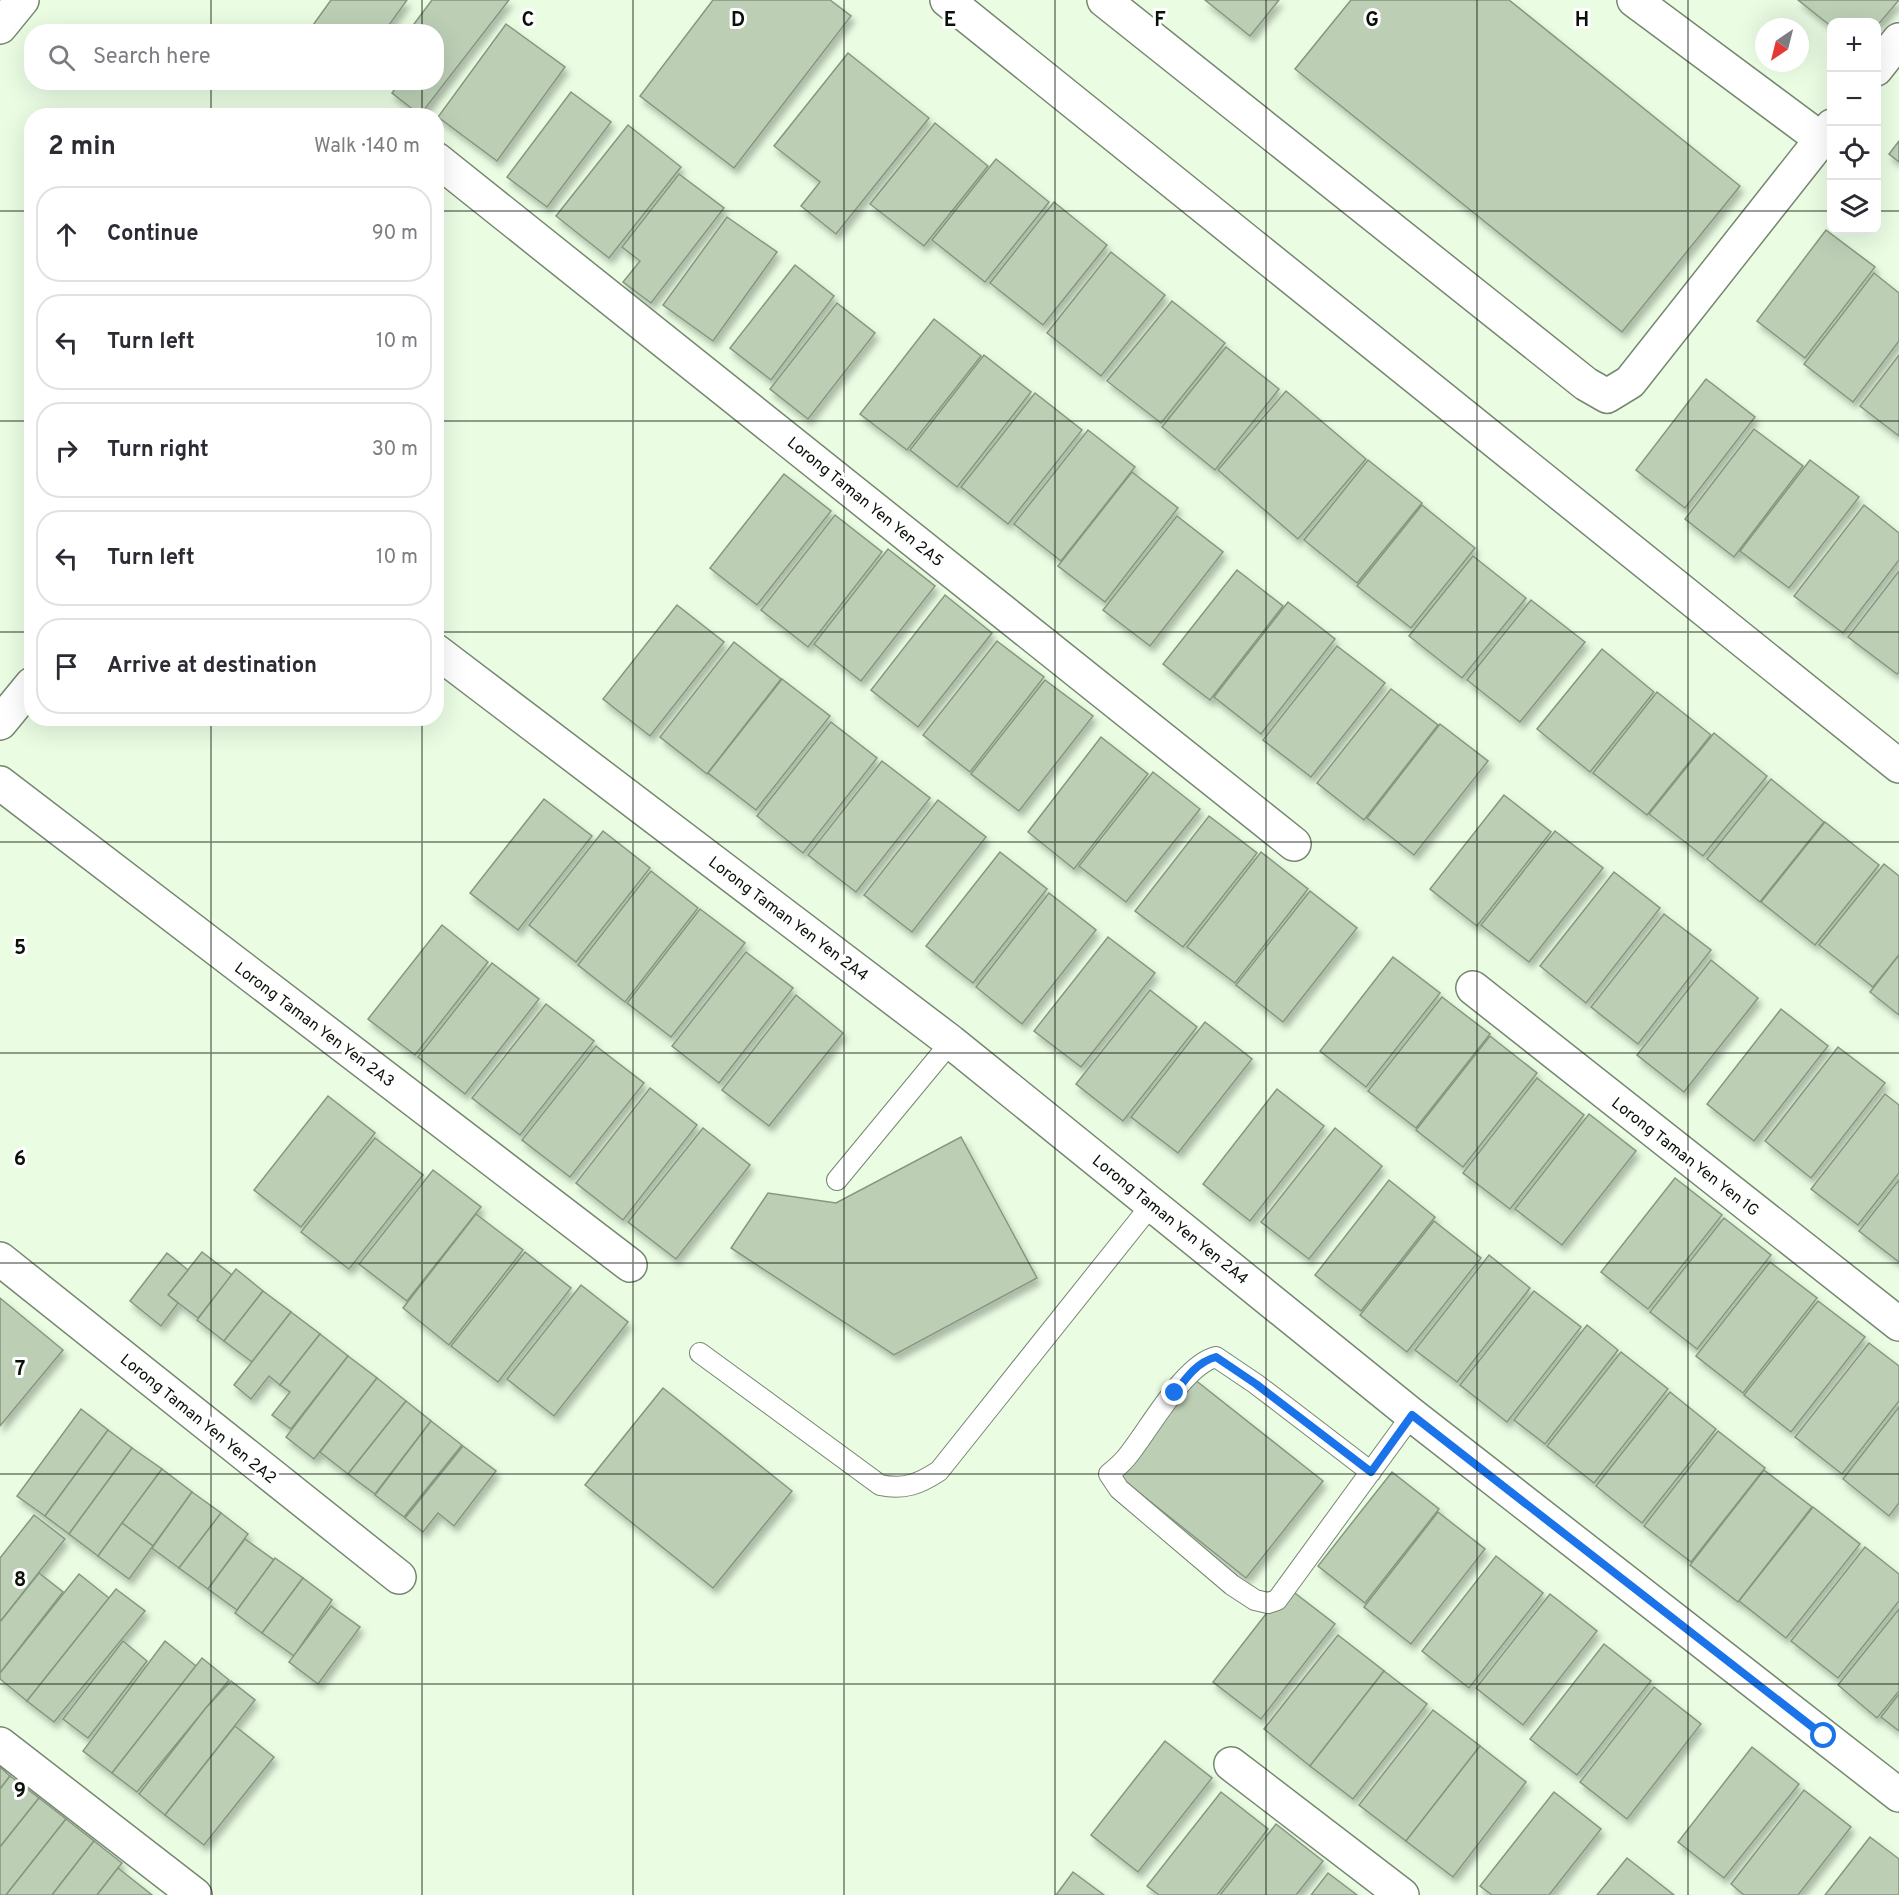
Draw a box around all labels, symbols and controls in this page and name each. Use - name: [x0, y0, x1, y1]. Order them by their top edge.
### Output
- text: C: [522, 8, 534, 34]
- text: D: [731, 8, 745, 34]
- text: E: [944, 8, 956, 34]
- text: F: [1154, 8, 1166, 34]
- text: G: [1365, 8, 1379, 34]
- text: H: [1575, 8, 1589, 34]
- north arrow: [1755, 18, 1809, 72]
- map controls: [1827, 18, 1881, 234]
- button: +: [1827, 18, 1881, 72]
- search box: [24, 24, 444, 90]
- icon: search: [45, 41, 78, 74]
- text: Search here: [93, 44, 211, 71]
- button: −: [1827, 72, 1881, 126]
- button: locate: [1827, 126, 1881, 180]
- text: 2 min: [48, 131, 116, 164]
- text: Walk · 140 m: [314, 134, 420, 160]
- button: layers: [1827, 180, 1881, 234]
- icon: ahead: [50, 218, 83, 251]
- text: Continue: [107, 221, 198, 248]
- text: 90 m: [372, 221, 418, 247]
- icon: left: [50, 326, 83, 359]
- text: Turn left: [107, 329, 195, 356]
- text: 10 m: [376, 329, 418, 355]
- street label: Lorong Taman Yen Yen 2A5: [782, 433, 947, 572]
- icon: right: [50, 434, 83, 467]
- text: Turn right: [107, 437, 209, 464]
- text: 30 m: [372, 437, 418, 463]
- icon: left: [50, 542, 83, 575]
- text: Turn left: [107, 545, 195, 572]
- text: 10 m: [376, 545, 418, 571]
- icon: arrive: [50, 650, 83, 683]
- text: Arrive at destination: [107, 653, 317, 680]
- street label: Lorong Taman Yen Yen 2A4: [704, 853, 872, 986]
- text: 5: [14, 936, 26, 962]
- street label: Lorong Taman Yen Yen 2A3: [230, 959, 398, 1092]
- street label: Lorong Taman Yen Yen 1G: [1607, 1094, 1763, 1221]
- text: 6: [14, 1147, 26, 1173]
- street label: Lorong Taman Yen Yen 2A4: [1088, 1151, 1252, 1290]
- street label: Lorong Taman Yen Yen 2A2: [115, 1350, 280, 1489]
- text: 7: [15, 1357, 25, 1383]
- route end: [1161, 1379, 1187, 1405]
- text: 8: [14, 1568, 26, 1594]
- route start: [1810, 1722, 1836, 1748]
- text: 9: [14, 1779, 26, 1805]

